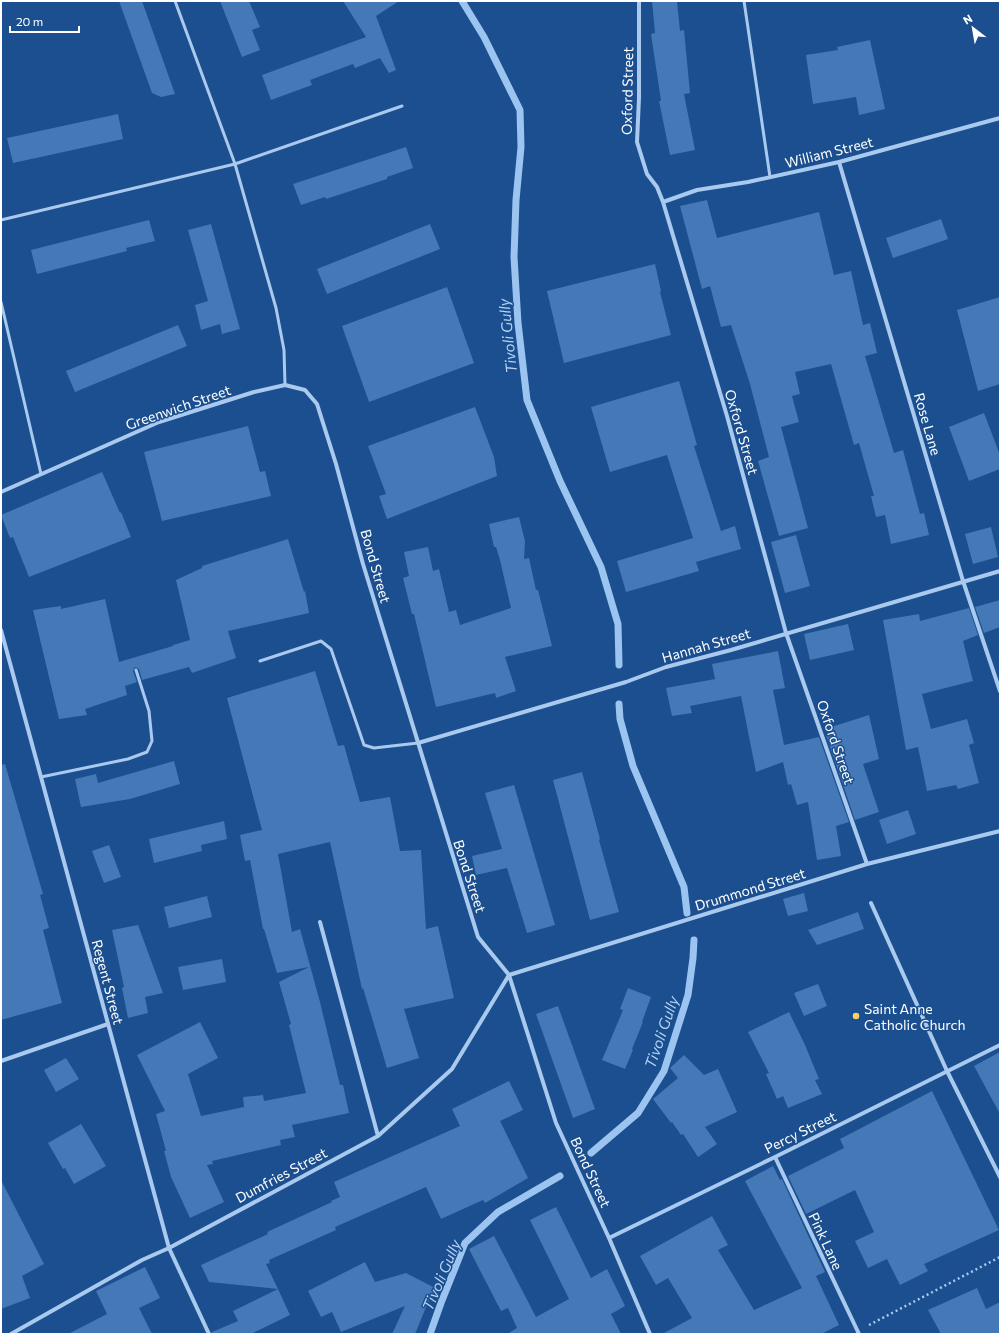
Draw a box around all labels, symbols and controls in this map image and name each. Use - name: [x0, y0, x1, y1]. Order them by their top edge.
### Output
- scale bar: [10, 8, 79, 34]
- north arrow: [953, 8, 993, 48]
- text: N: [961, 11, 974, 27]
- text: 20 m: [16, 14, 43, 28]
- street label: Oxford Street: [618, 47, 636, 135]
- street label: William Street: [783, 133, 875, 171]
- water label: Tivoli Gully: [494, 296, 520, 374]
- street label: Greenwich Street: [123, 381, 233, 433]
- street label: Oxford Street: [722, 387, 762, 477]
- street label: Rose Lane: [911, 391, 945, 457]
- street label: Bond Street: [357, 527, 395, 605]
- street label: Hannah Street: [660, 624, 753, 666]
- street label: Oxford Street: [814, 698, 858, 787]
- street label: Bond Street: [450, 837, 490, 915]
- street label: Drummond Street: [693, 864, 808, 914]
- street label: Regent Street: [89, 938, 128, 1027]
- water label: Tivoli Gully: [640, 992, 682, 1071]
- place label: Saint Anne Catholic Church: [864, 1000, 966, 1033]
- marker: Saint Anne Catholic Church: [851, 1011, 861, 1021]
- street label: Percy Street: [761, 1107, 839, 1157]
- street label: Bond Street: [567, 1134, 615, 1210]
- street label: Dumfries Street: [232, 1144, 330, 1206]
- street label: Pink Lane: [805, 1210, 847, 1272]
- water label: Tivoli Gully: [418, 1236, 464, 1313]

